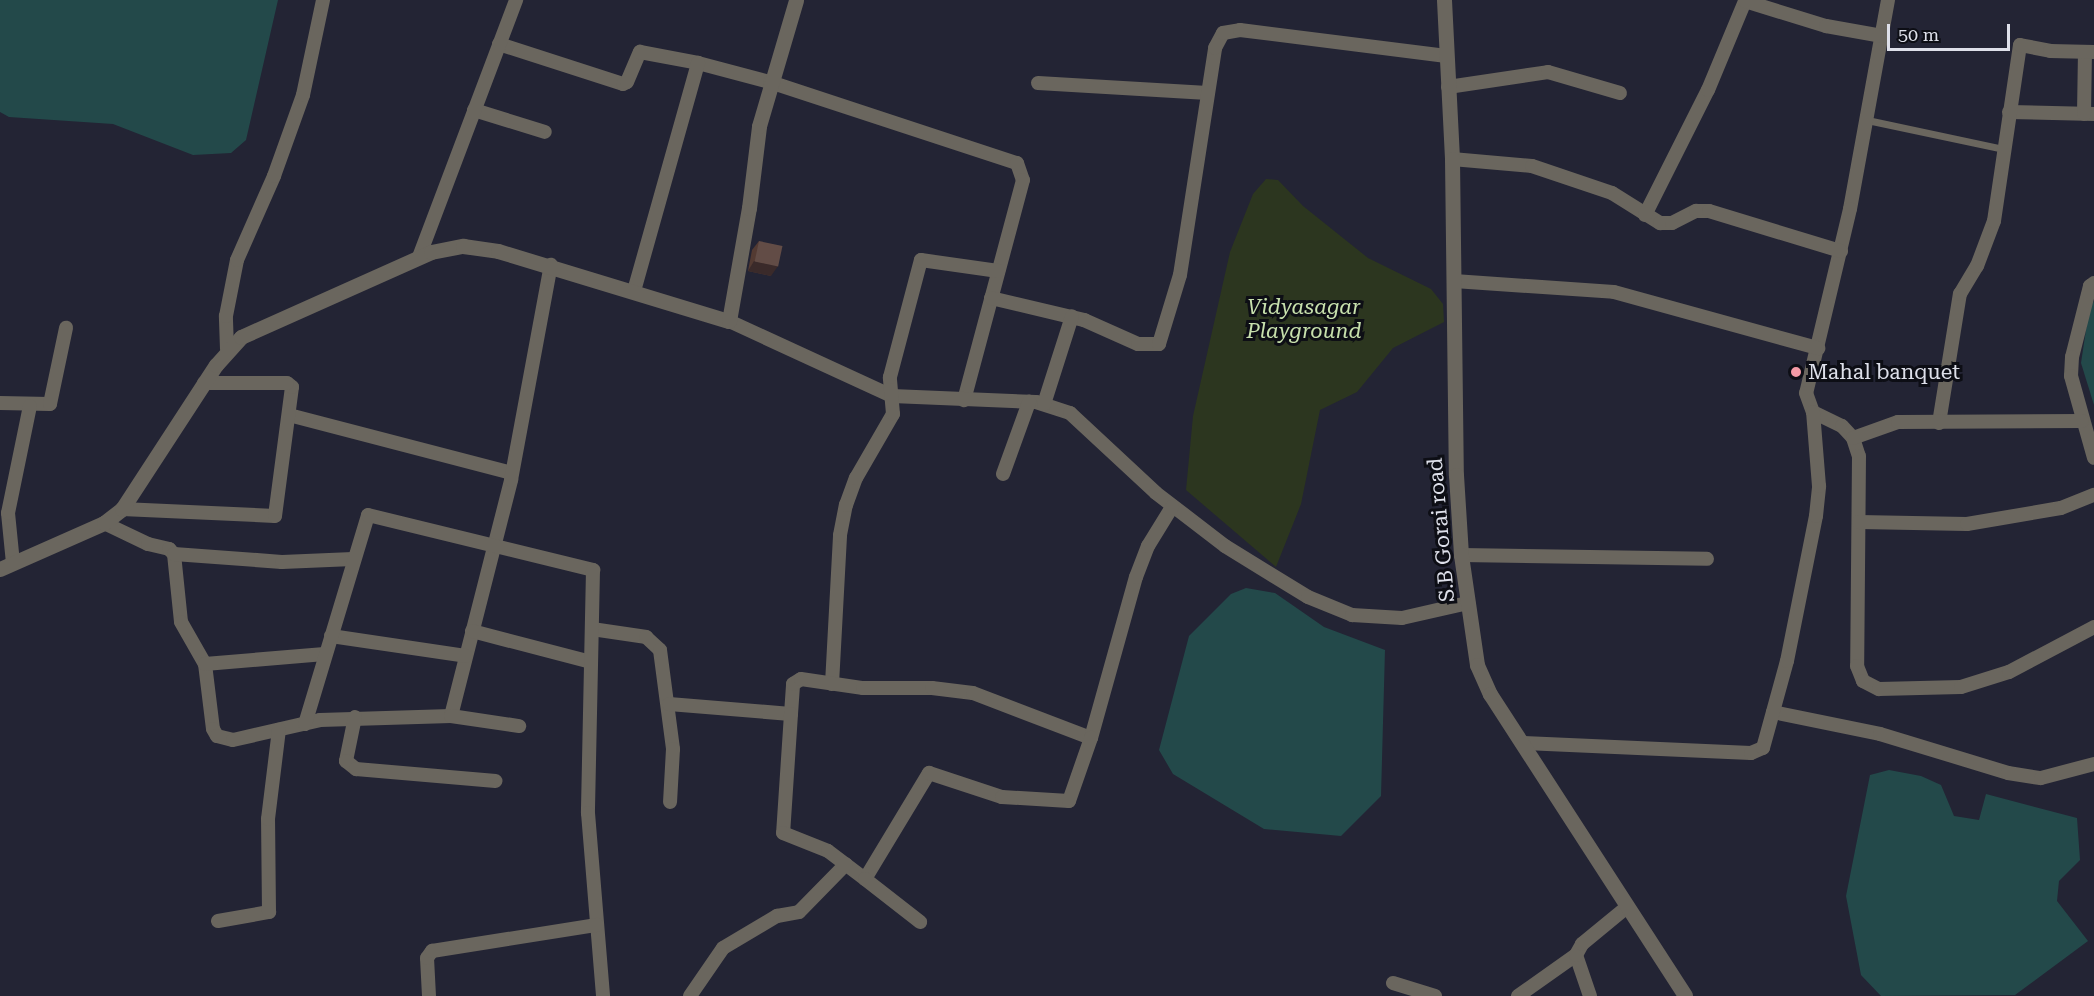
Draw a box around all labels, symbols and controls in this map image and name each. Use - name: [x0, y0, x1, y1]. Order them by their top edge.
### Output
- scale bar: [1890, 12, 2013, 50]
- text: 50 m: [1898, 24, 1939, 45]
- park label: Vidyasagar Playground: [1247, 294, 1361, 344]
- place label: Mahal banquet: [1808, 359, 1960, 385]
- marker: Mahal banquet: [1789, 365, 1803, 379]
- street label: S.B Gorai road: [1422, 457, 1460, 603]

